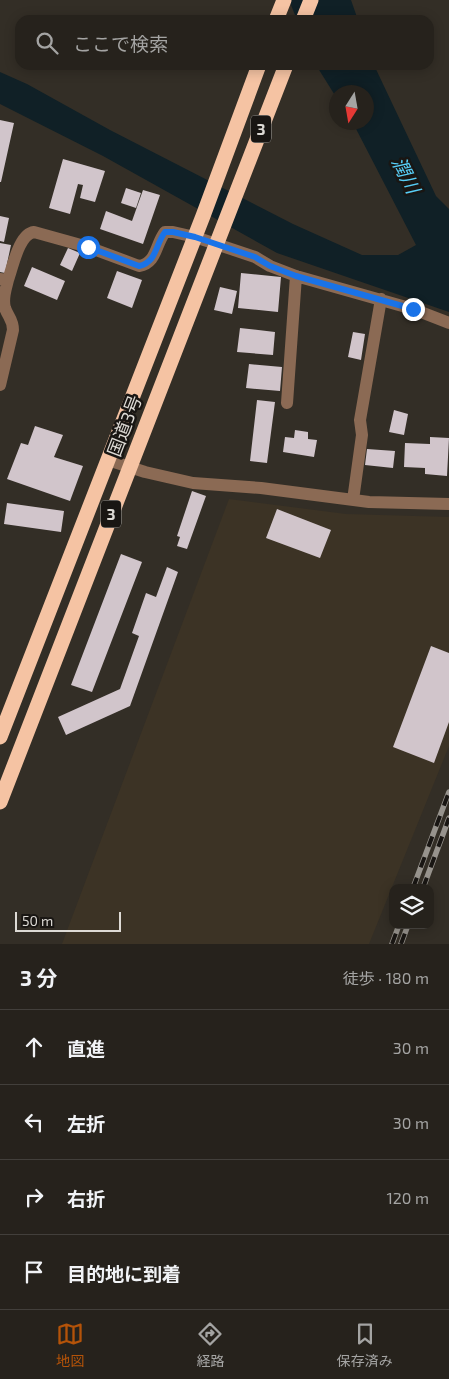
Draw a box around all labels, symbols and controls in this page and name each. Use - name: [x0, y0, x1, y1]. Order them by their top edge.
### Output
- search box: [15, 15, 434, 70]
- icon: search: [33, 29, 61, 57]
- text: ここで検索: [73, 32, 168, 55]
- north arrow: [329, 85, 374, 130]
- road number: 3: [251, 116, 271, 142]
- water label: 潤川: [388, 153, 426, 199]
- route start: [77, 236, 100, 259]
- route end: [402, 298, 425, 321]
- street label: 国道3号: [102, 392, 146, 459]
- road number: 3: [101, 500, 121, 528]
- map controls: [389, 884, 434, 929]
- button: layers: [389, 884, 434, 929]
- scale bar: [15, 909, 121, 932]
- text: 50 m: [22, 912, 53, 929]
- text: 3 分: [20, 965, 57, 990]
- text: 徒歩 · 180 m: [343, 968, 429, 987]
- icon: ahead: [20, 1033, 48, 1061]
- text: 直進: [67, 1037, 105, 1060]
- text: 30 m: [393, 1038, 429, 1057]
- icon: left: [20, 1108, 48, 1136]
- text: 左折: [67, 1112, 105, 1135]
- text: 30 m: [393, 1113, 429, 1132]
- icon: right: [20, 1183, 48, 1211]
- text: 右折: [67, 1187, 105, 1210]
- text: 120 m: [386, 1188, 429, 1207]
- icon: arrive: [20, 1258, 48, 1286]
- text: 目的地に到着: [67, 1262, 181, 1285]
- tab: 地図: [56, 1320, 84, 1370]
- tab: 経路: [196, 1320, 224, 1370]
- tab: 保存済み: [337, 1320, 393, 1370]

